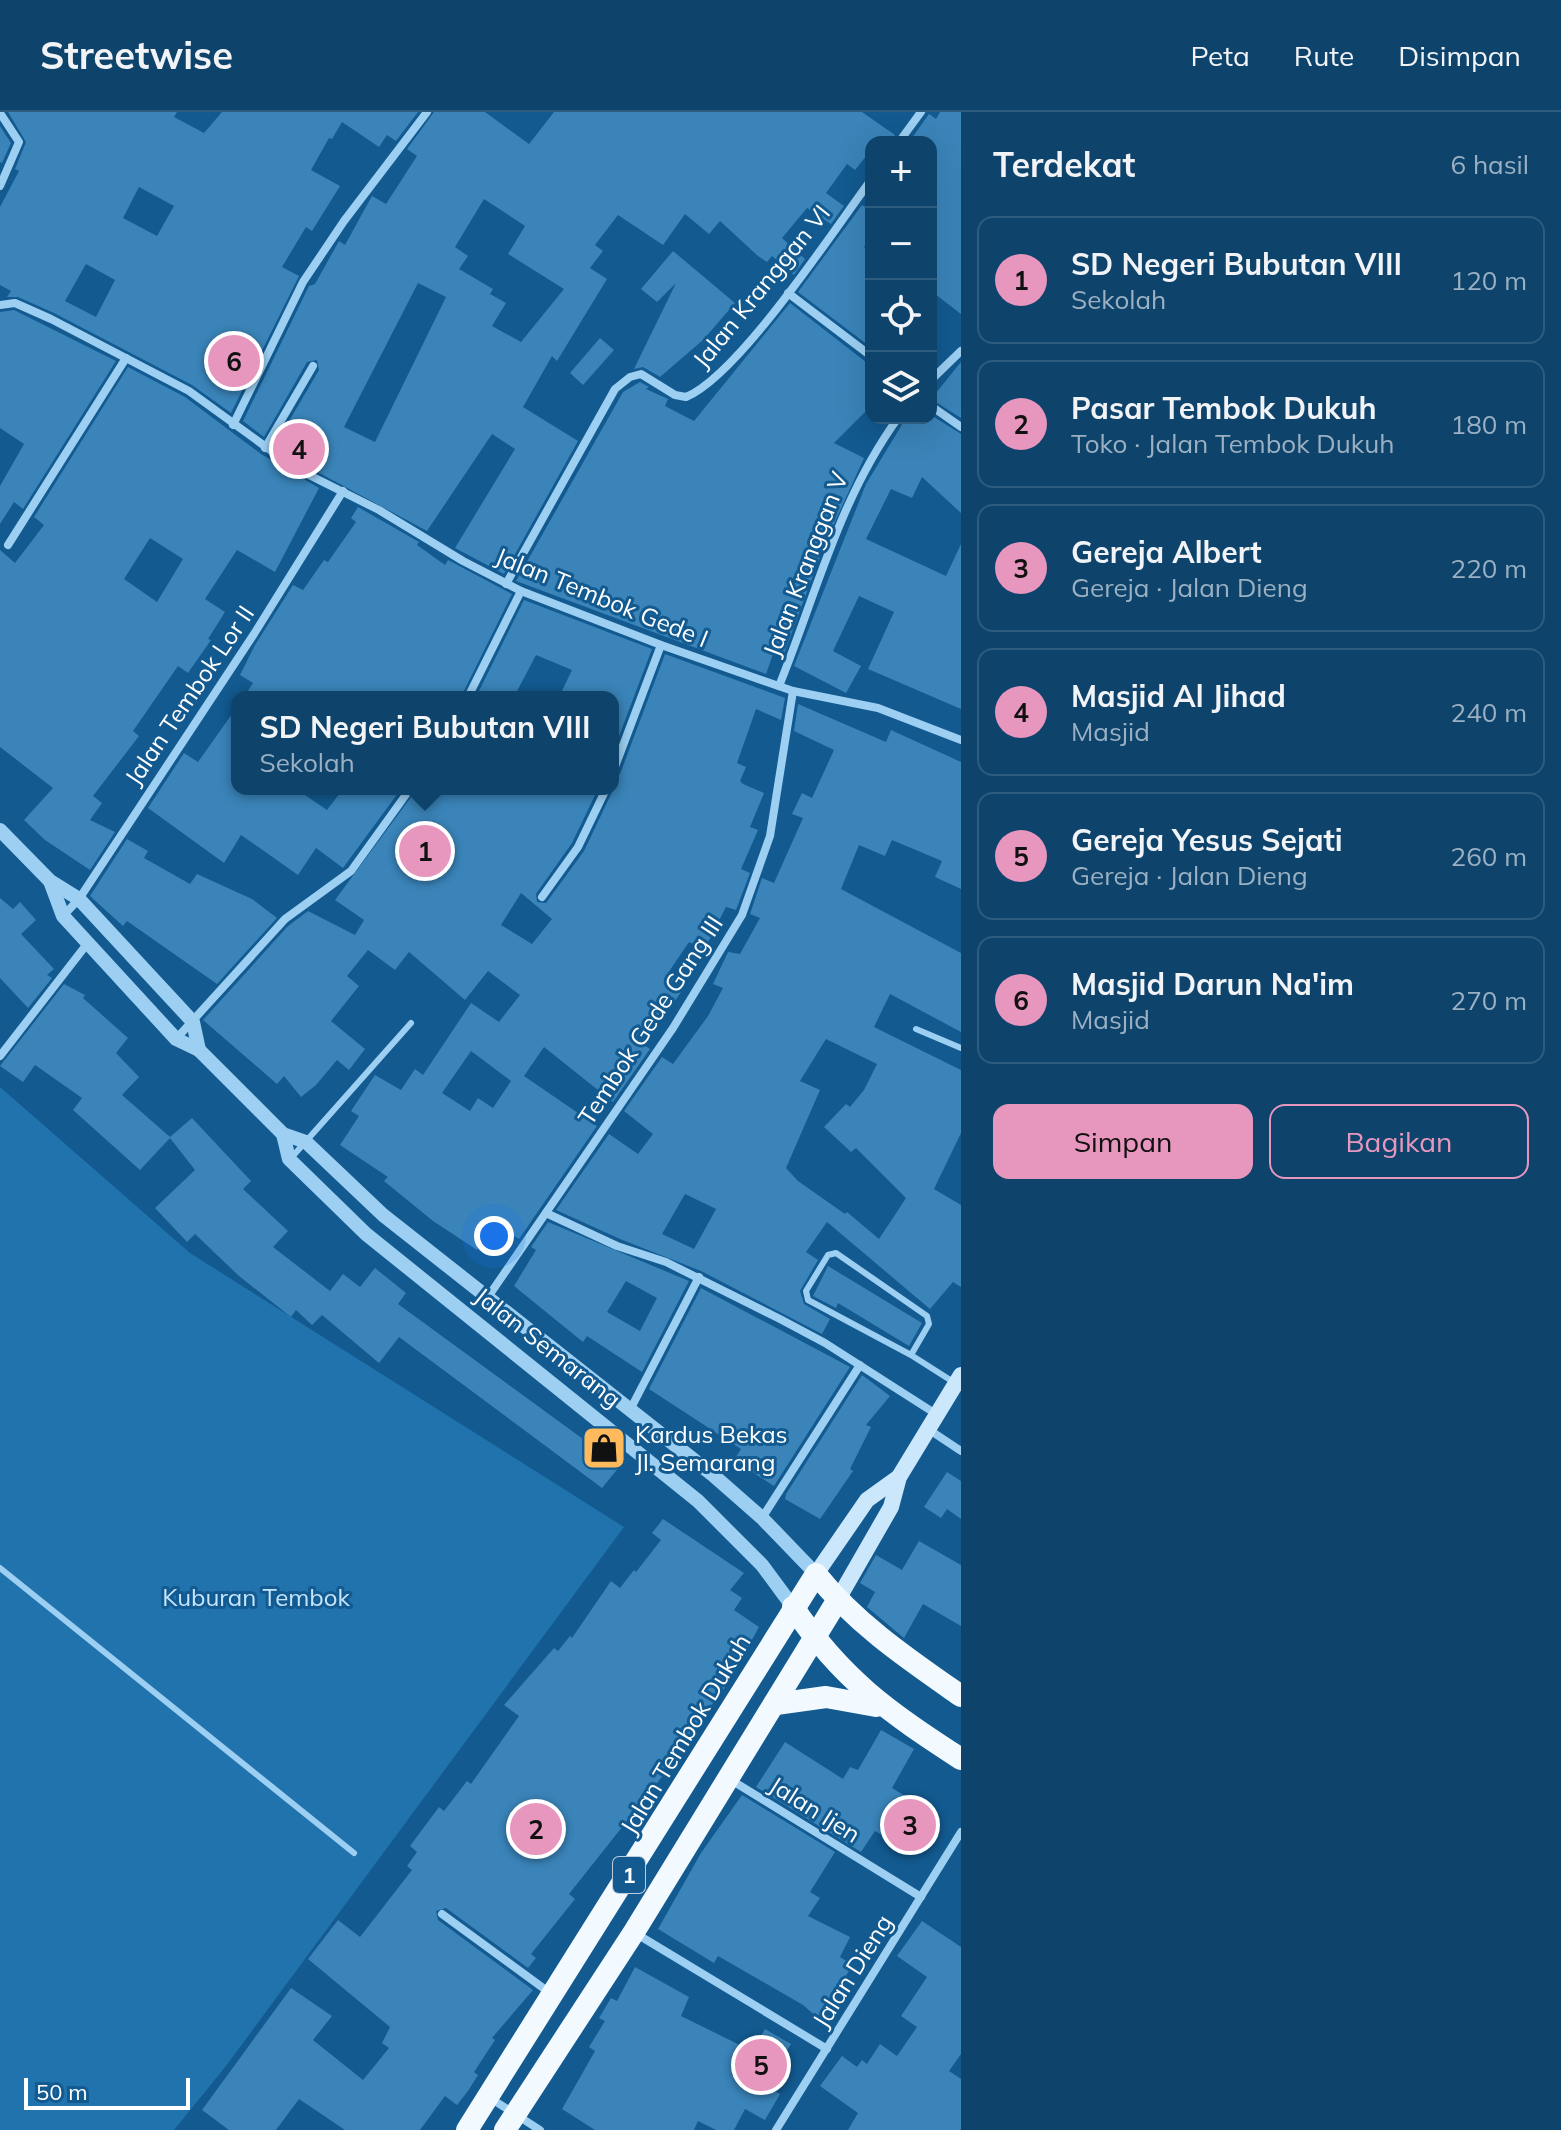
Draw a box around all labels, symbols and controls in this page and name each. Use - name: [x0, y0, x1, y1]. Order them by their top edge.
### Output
- text: Streetwise: [40, 31, 233, 79]
- text: Peta: [1190, 38, 1250, 73]
- text: Rute: [1294, 38, 1354, 73]
- text: Disimpan: [1398, 38, 1521, 73]
- map controls: [865, 136, 937, 424]
- button: +: [865, 136, 937, 208]
- text: Terdekat: [993, 143, 1135, 186]
- text: 6 hasil: [1451, 148, 1529, 181]
- street label: Jalan Kranggan VI: [686, 198, 836, 374]
- button: −: [865, 208, 937, 280]
- text: SD Negeri Bubutan VIII: [1071, 245, 1402, 283]
- text: 1: [1013, 264, 1029, 297]
- text: 120 m: [1451, 264, 1527, 297]
- button: locate: [865, 280, 937, 352]
- text: Sekolah: [1071, 283, 1166, 316]
- pin: 6: [208, 331, 260, 391]
- button: layers: [865, 352, 937, 424]
- text: Pasar Tembok Dukuh: [1071, 389, 1377, 427]
- text: 2: [1013, 408, 1029, 441]
- text: 180 m: [1451, 408, 1527, 441]
- pin: 4: [273, 419, 325, 479]
- text: Toko · Jalan Tembok Dukuh: [1071, 427, 1394, 460]
- street label: Jalan Kranggan V: [756, 467, 854, 661]
- text: Gereja Albert: [1071, 533, 1262, 571]
- street label: Jalan Tembok Gede I: [491, 541, 713, 653]
- text: 3: [1013, 552, 1029, 585]
- text: 220 m: [1451, 552, 1527, 585]
- text: Gereja · Jalan Dieng: [1071, 571, 1308, 604]
- street label: Jalan Tembok Lor II: [118, 599, 260, 791]
- text: Masjid Al Jihad: [1071, 677, 1286, 715]
- popup: [231, 691, 619, 795]
- text: 4: [1013, 696, 1029, 729]
- text: 240 m: [1451, 696, 1527, 729]
- text: SD Negeri Bubutan VIII: [260, 708, 591, 746]
- text: Masjid: [1071, 715, 1150, 748]
- text: Sekolah: [260, 746, 355, 779]
- pin: 1: [399, 821, 451, 881]
- text: Gereja Yesus Sejati: [1071, 821, 1343, 859]
- text: 5: [1013, 840, 1029, 873]
- text: 260 m: [1451, 840, 1527, 873]
- text: Gereja · Jalan Dieng: [1071, 859, 1308, 892]
- street label: Tembok Gede Gang III: [571, 910, 729, 1130]
- text: Masjid Darun Na'im: [1071, 965, 1354, 1003]
- text: 6: [1013, 984, 1029, 1017]
- text: 270 m: [1451, 984, 1527, 1017]
- text: Masjid: [1071, 1003, 1150, 1036]
- button: Simpan: [993, 1104, 1253, 1179]
- button: Bagikan: [1269, 1104, 1529, 1179]
- your location: [474, 1216, 514, 1256]
- street label: Jalan Semarang: [469, 1280, 627, 1414]
- place label: Kardus Bekas Jl. Semarang: [635, 1419, 788, 1477]
- shop icon: Kardus Bekas Jl. Semarang: [580, 1424, 628, 1472]
- park label: Kuburan Tembok: [162, 1582, 350, 1612]
- street label: Jalan Tembok Dukuh: [613, 1628, 757, 1840]
- street label: Jalan Ijen: [764, 1769, 866, 1849]
- pin: 3: [884, 1795, 936, 1855]
- pin: 2: [510, 1799, 562, 1859]
- road number: 1: [613, 1857, 645, 1893]
- street label: Jalan Dieng: [805, 1909, 899, 2033]
- pin: 5: [735, 2035, 787, 2095]
- scale bar: [24, 2074, 190, 2110]
- text: 50 m: [36, 2078, 87, 2106]

